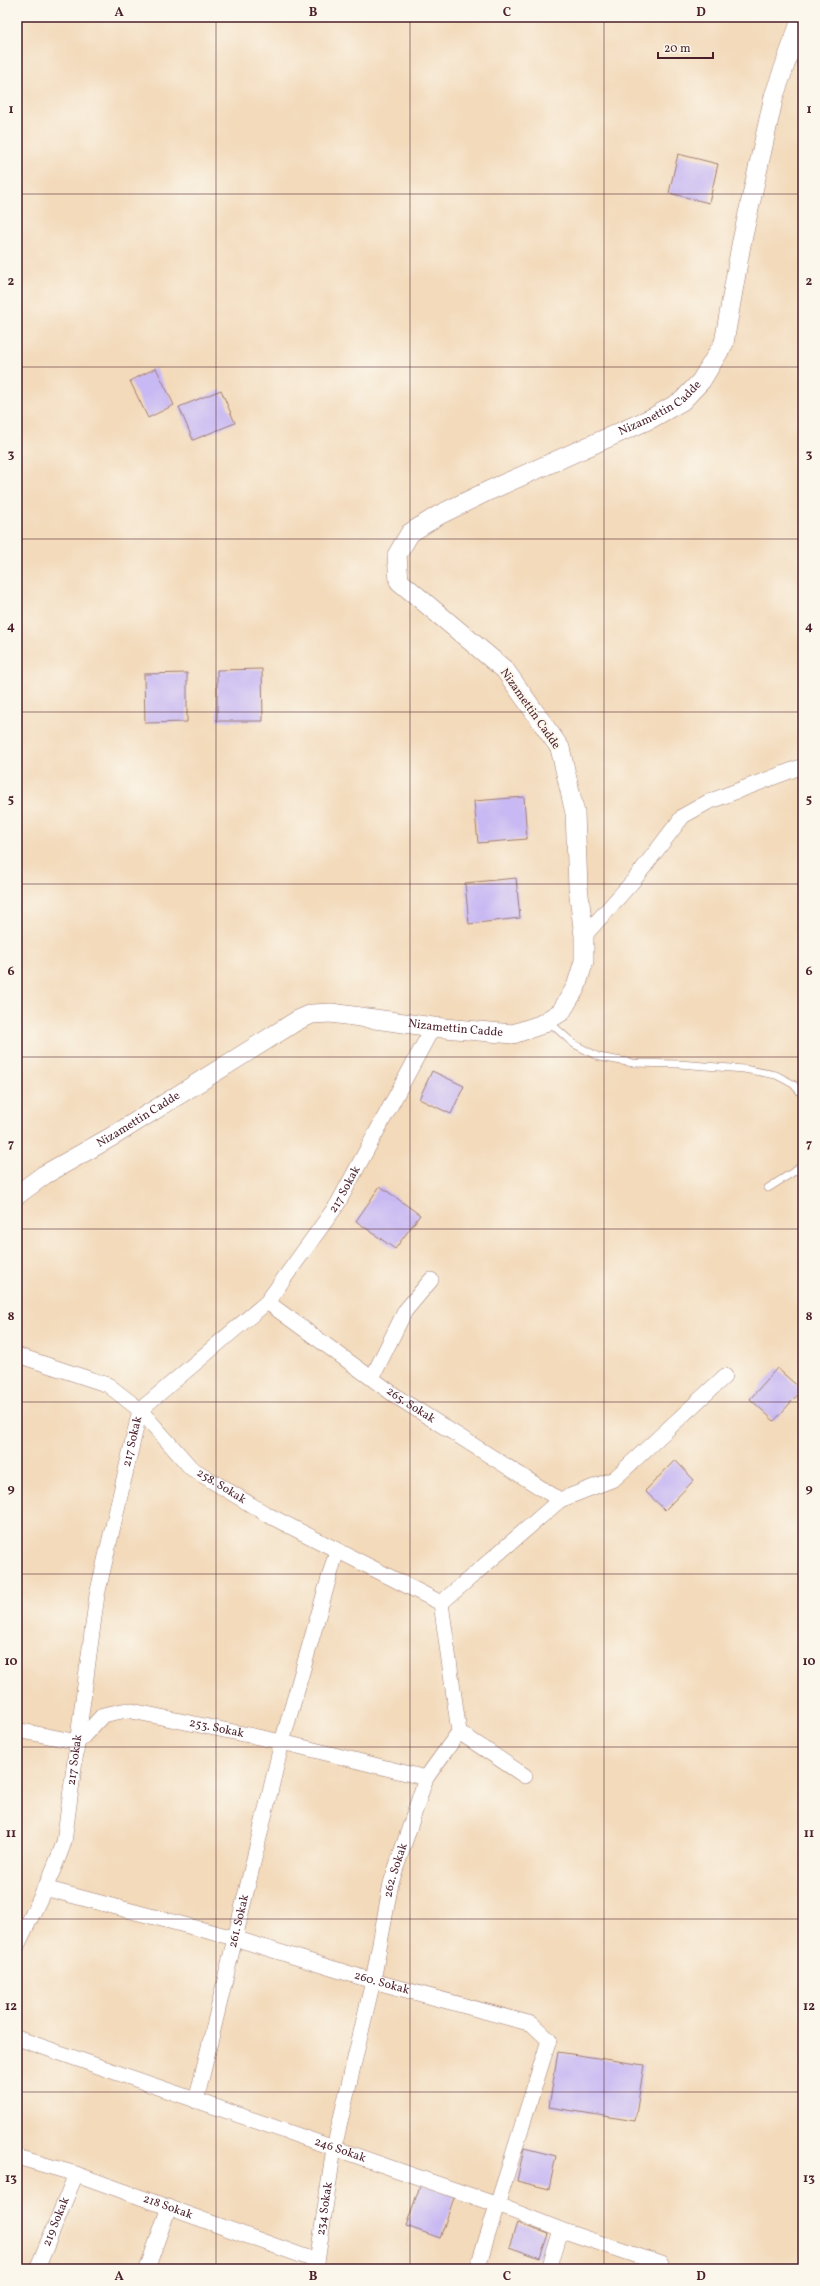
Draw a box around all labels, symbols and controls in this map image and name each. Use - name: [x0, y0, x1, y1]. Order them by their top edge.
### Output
- text: A: [114, 4, 124, 22]
- text: B: [309, 4, 318, 22]
- text: C: [503, 4, 511, 22]
- text: D: [696, 4, 706, 22]
- scale bar: [658, 34, 713, 60]
- text: 20 m: [664, 41, 691, 57]
- text: 1: [8, 101, 14, 119]
- text: 1: [806, 101, 812, 119]
- text: 2: [8, 273, 15, 291]
- text: 2: [806, 273, 813, 291]
- street label: Nizamettin Cadde: [616, 377, 705, 440]
- text: 3: [8, 446, 15, 464]
- text: 3: [806, 446, 813, 464]
- text: 4: [7, 618, 15, 636]
- text: 4: [805, 618, 813, 636]
- street label: Nizamettin Cadde: [496, 665, 564, 753]
- text: 5: [8, 791, 14, 809]
- text: 5: [806, 791, 812, 809]
- text: 6: [7, 963, 15, 981]
- text: 6: [805, 963, 813, 981]
- street label: Nizamettin Cadde: [407, 1016, 504, 1041]
- street label: Nizamettin Cadde: [94, 1088, 183, 1152]
- text: 7: [8, 1136, 14, 1154]
- text: 7: [806, 1136, 812, 1154]
- street label: 217 Sokak: [326, 1163, 365, 1216]
- text: 8: [7, 1308, 15, 1326]
- text: 8: [805, 1308, 813, 1326]
- street label: 265. Sokak: [383, 1383, 439, 1427]
- street label: 217 Sokak: [119, 1414, 146, 1468]
- street label: 258. Sokak: [193, 1465, 249, 1508]
- text: 9: [7, 1480, 15, 1498]
- text: 9: [805, 1480, 813, 1498]
- text: 10: [4, 1653, 18, 1671]
- text: 10: [802, 1653, 816, 1671]
- street label: 253. Sokak: [188, 1715, 246, 1742]
- street label: 217 Sokak: [64, 1733, 86, 1786]
- text: 11: [6, 1825, 16, 1843]
- text: 11: [804, 1825, 814, 1843]
- street label: 262. Sokak: [381, 1841, 412, 1899]
- street label: 261. Sokak: [225, 1892, 253, 1949]
- street label: 260. Sokak: [352, 1968, 412, 1999]
- text: 12: [5, 1998, 17, 2016]
- text: 12: [803, 1998, 815, 2016]
- street label: 246 Sokak: [312, 2134, 368, 2167]
- text: 13: [5, 2170, 17, 2188]
- text: 13: [803, 2170, 815, 2188]
- street label: 234 Sokak: [313, 2180, 337, 2236]
- street label: 218 Sokak: [141, 2191, 195, 2224]
- street label: 219 Sokak: [39, 2194, 74, 2249]
- text: A: [114, 2268, 124, 2286]
- text: B: [309, 2268, 318, 2286]
- text: C: [503, 2268, 511, 2286]
- text: D: [696, 2268, 706, 2286]

